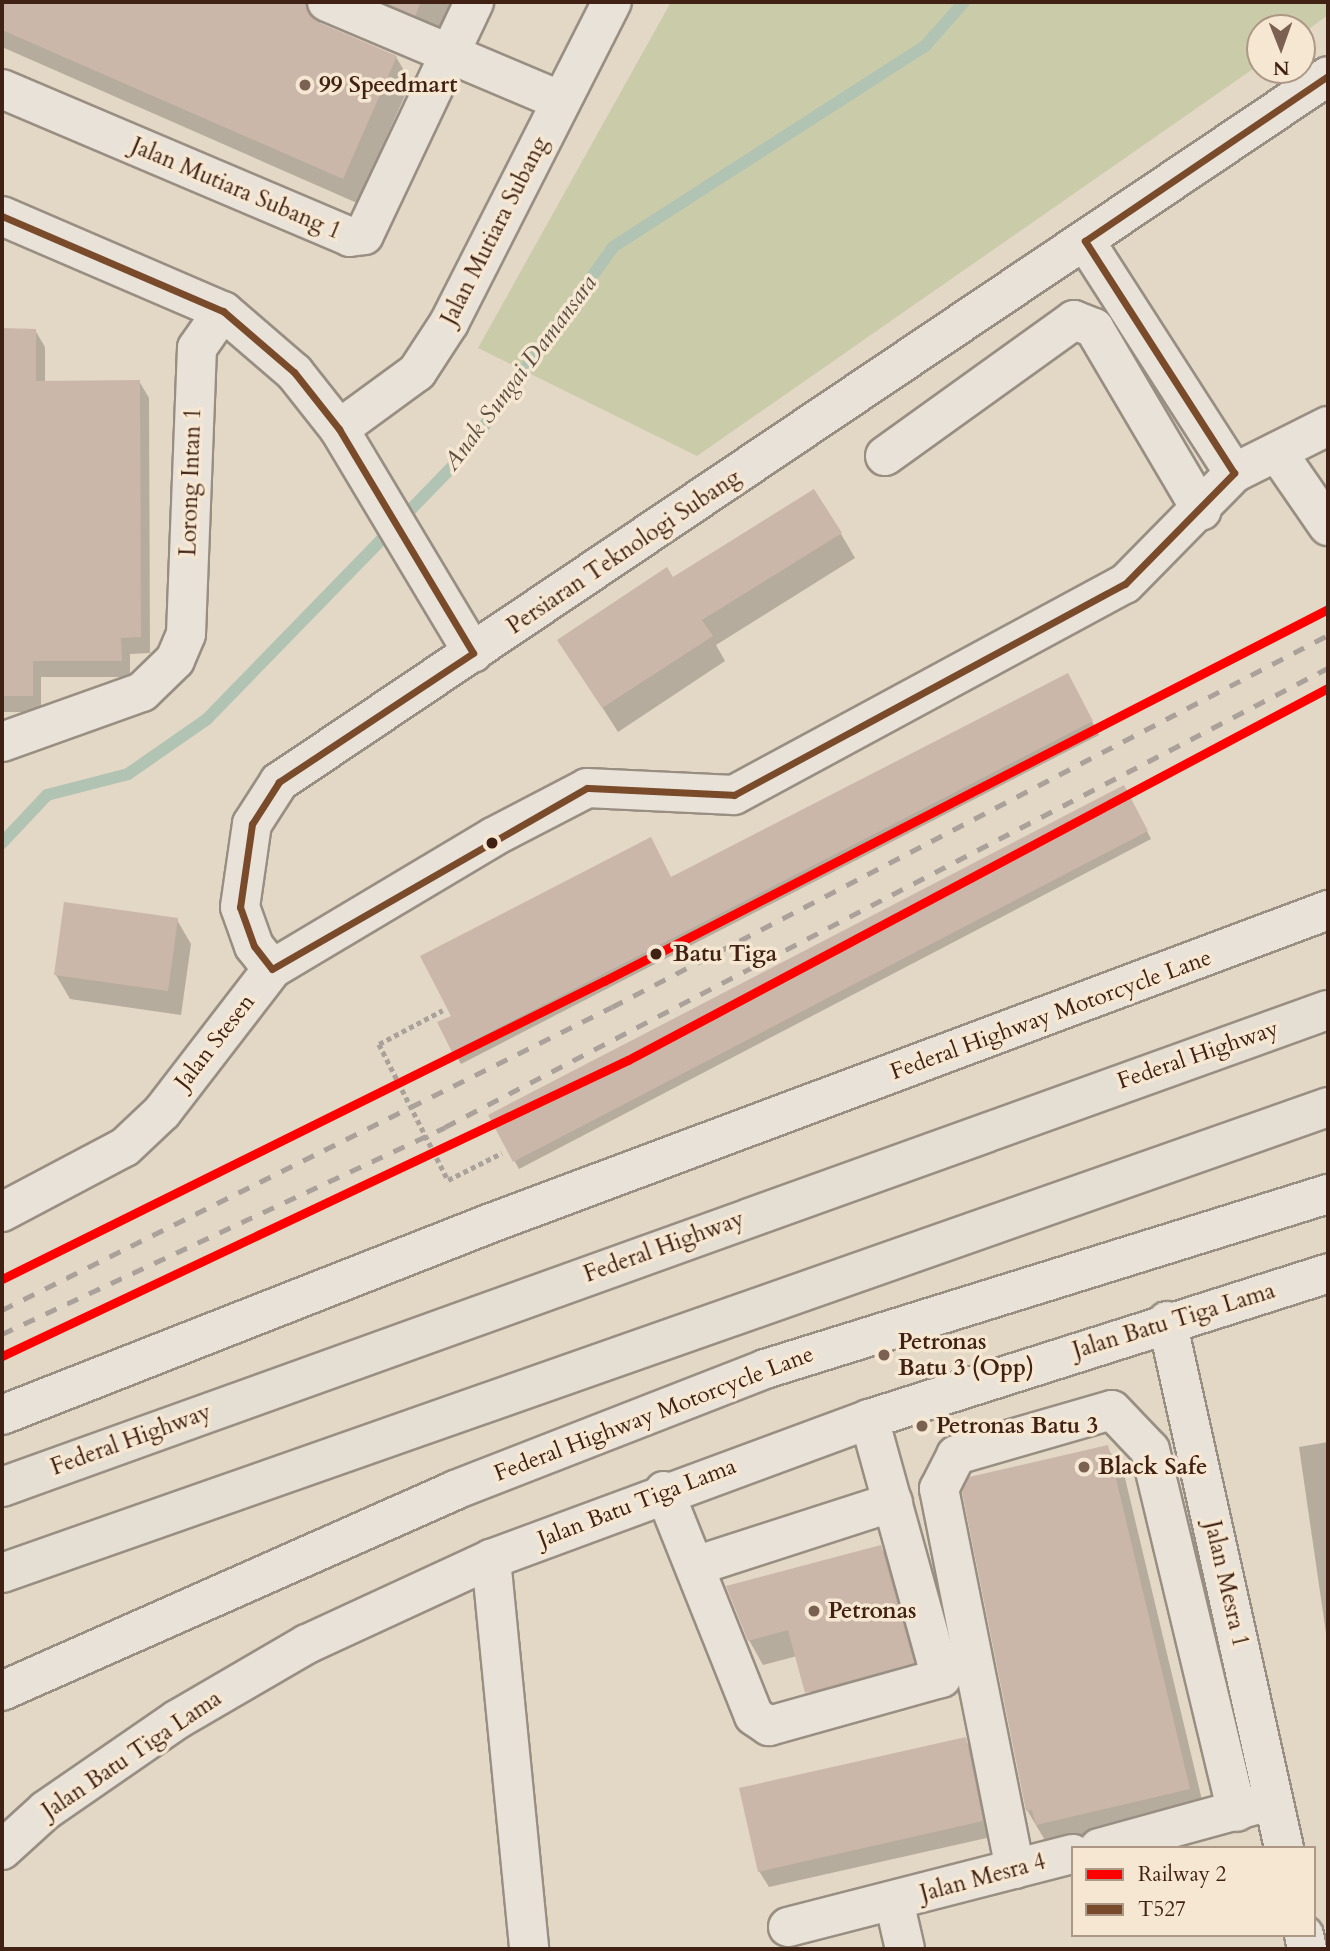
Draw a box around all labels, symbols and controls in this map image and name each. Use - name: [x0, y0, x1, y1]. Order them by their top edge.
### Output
- north arrow: [1246, 14, 1316, 84]
- text: N: [1273, 55, 1290, 81]
- place label: 99 Speedmart: [319, 71, 457, 99]
- marker: 99 Speedmart: [297, 77, 313, 93]
- street label: Jalan Mutiara Subang 1: [127, 132, 345, 246]
- street label: Jalan Mutiara Subang: [436, 132, 554, 330]
- water label: Anak Sungai Damansara: [437, 270, 603, 476]
- street label: Lorong Intan 1: [175, 407, 207, 557]
- street label: Persiaran Teknologi Subang: [502, 464, 746, 640]
- unlabelled marker: [485, 836, 499, 850]
- place label: Batu Tiga: [673, 940, 777, 968]
- marker: Batu Tiga: [645, 943, 667, 965]
- street label: Federal Highway Motorcycle Lane: [887, 944, 1215, 1086]
- street label: Jalan Stesen: [169, 989, 261, 1095]
- street label: Federal Highway: [1114, 1015, 1282, 1095]
- street label: Federal Highway: [580, 1205, 748, 1289]
- street label: Jalan Batu Tiga Lama: [1070, 1277, 1278, 1365]
- place label: Petronas Batu 3 (Opp): [898, 1328, 1034, 1382]
- street label: Federal Highway Motorcycle Lane: [491, 1340, 817, 1488]
- marker: Petronas Batu 3 (Opp): [876, 1347, 892, 1363]
- street label: Federal Highway: [47, 1398, 215, 1482]
- place label: Petronas Batu 3: [936, 1412, 1098, 1440]
- marker: Petronas Batu 3: [914, 1418, 930, 1434]
- street label: Jalan Batu Tiga Lama: [534, 1452, 740, 1554]
- place label: Black Safe: [1098, 1453, 1207, 1481]
- marker: Black Safe: [1076, 1459, 1092, 1475]
- street label: Jalan Mesra 1: [1198, 1518, 1254, 1650]
- place label: Petronas: [828, 1597, 917, 1625]
- marker: Petronas: [806, 1603, 822, 1619]
- street label: Jalan Batu Tiga Lama: [37, 1685, 227, 1825]
- legend: [1071, 1846, 1316, 1937]
- street label: Jalan Mesra 4: [917, 1848, 1049, 1908]
- text: Railway 2: [1138, 1860, 1226, 1889]
- text: T527: [1138, 1895, 1186, 1924]

